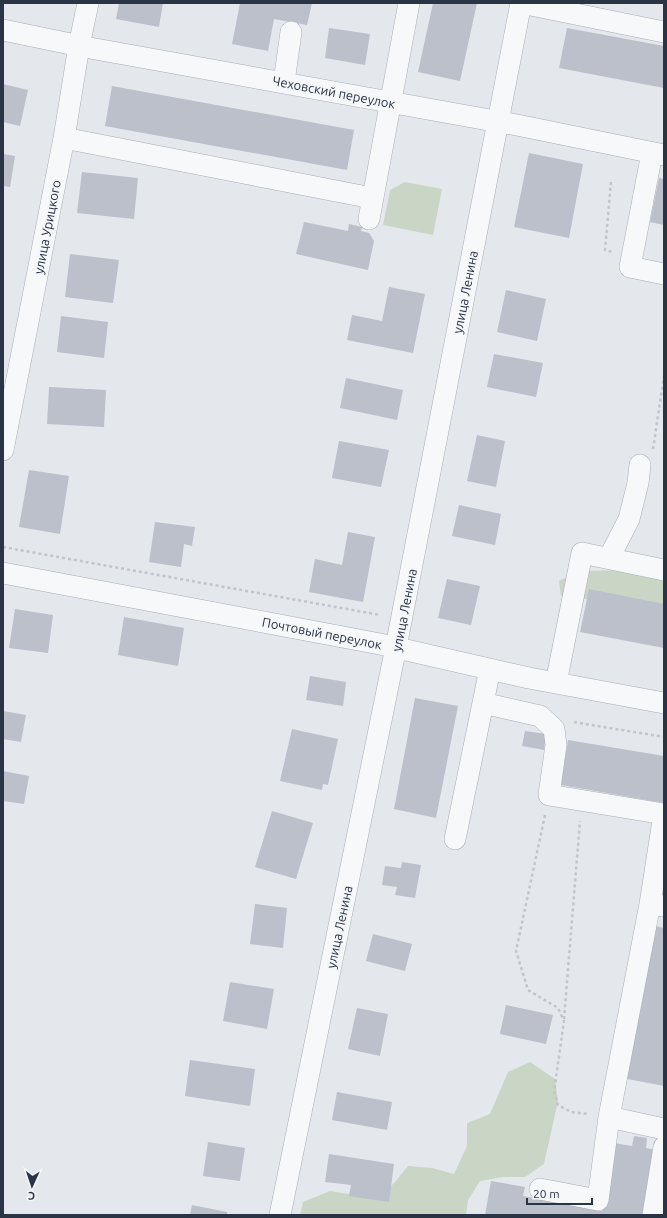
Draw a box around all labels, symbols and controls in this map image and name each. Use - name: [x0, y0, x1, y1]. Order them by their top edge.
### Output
- street label: Чеховский переулок: [271, 73, 397, 111]
- street label: улица Урицкого: [31, 179, 63, 275]
- street label: улица Ленина: [450, 249, 480, 335]
- street label: улица Ленина: [389, 567, 419, 653]
- street label: Почтовый переулок: [261, 615, 383, 652]
- street label: улица Ленина: [323, 884, 355, 970]
- north arrow: [12, 1166, 52, 1206]
- scale bar: [527, 1180, 592, 1206]
- text: 20 m: [533, 1187, 560, 1200]
- text: С: [28, 1190, 35, 1202]

